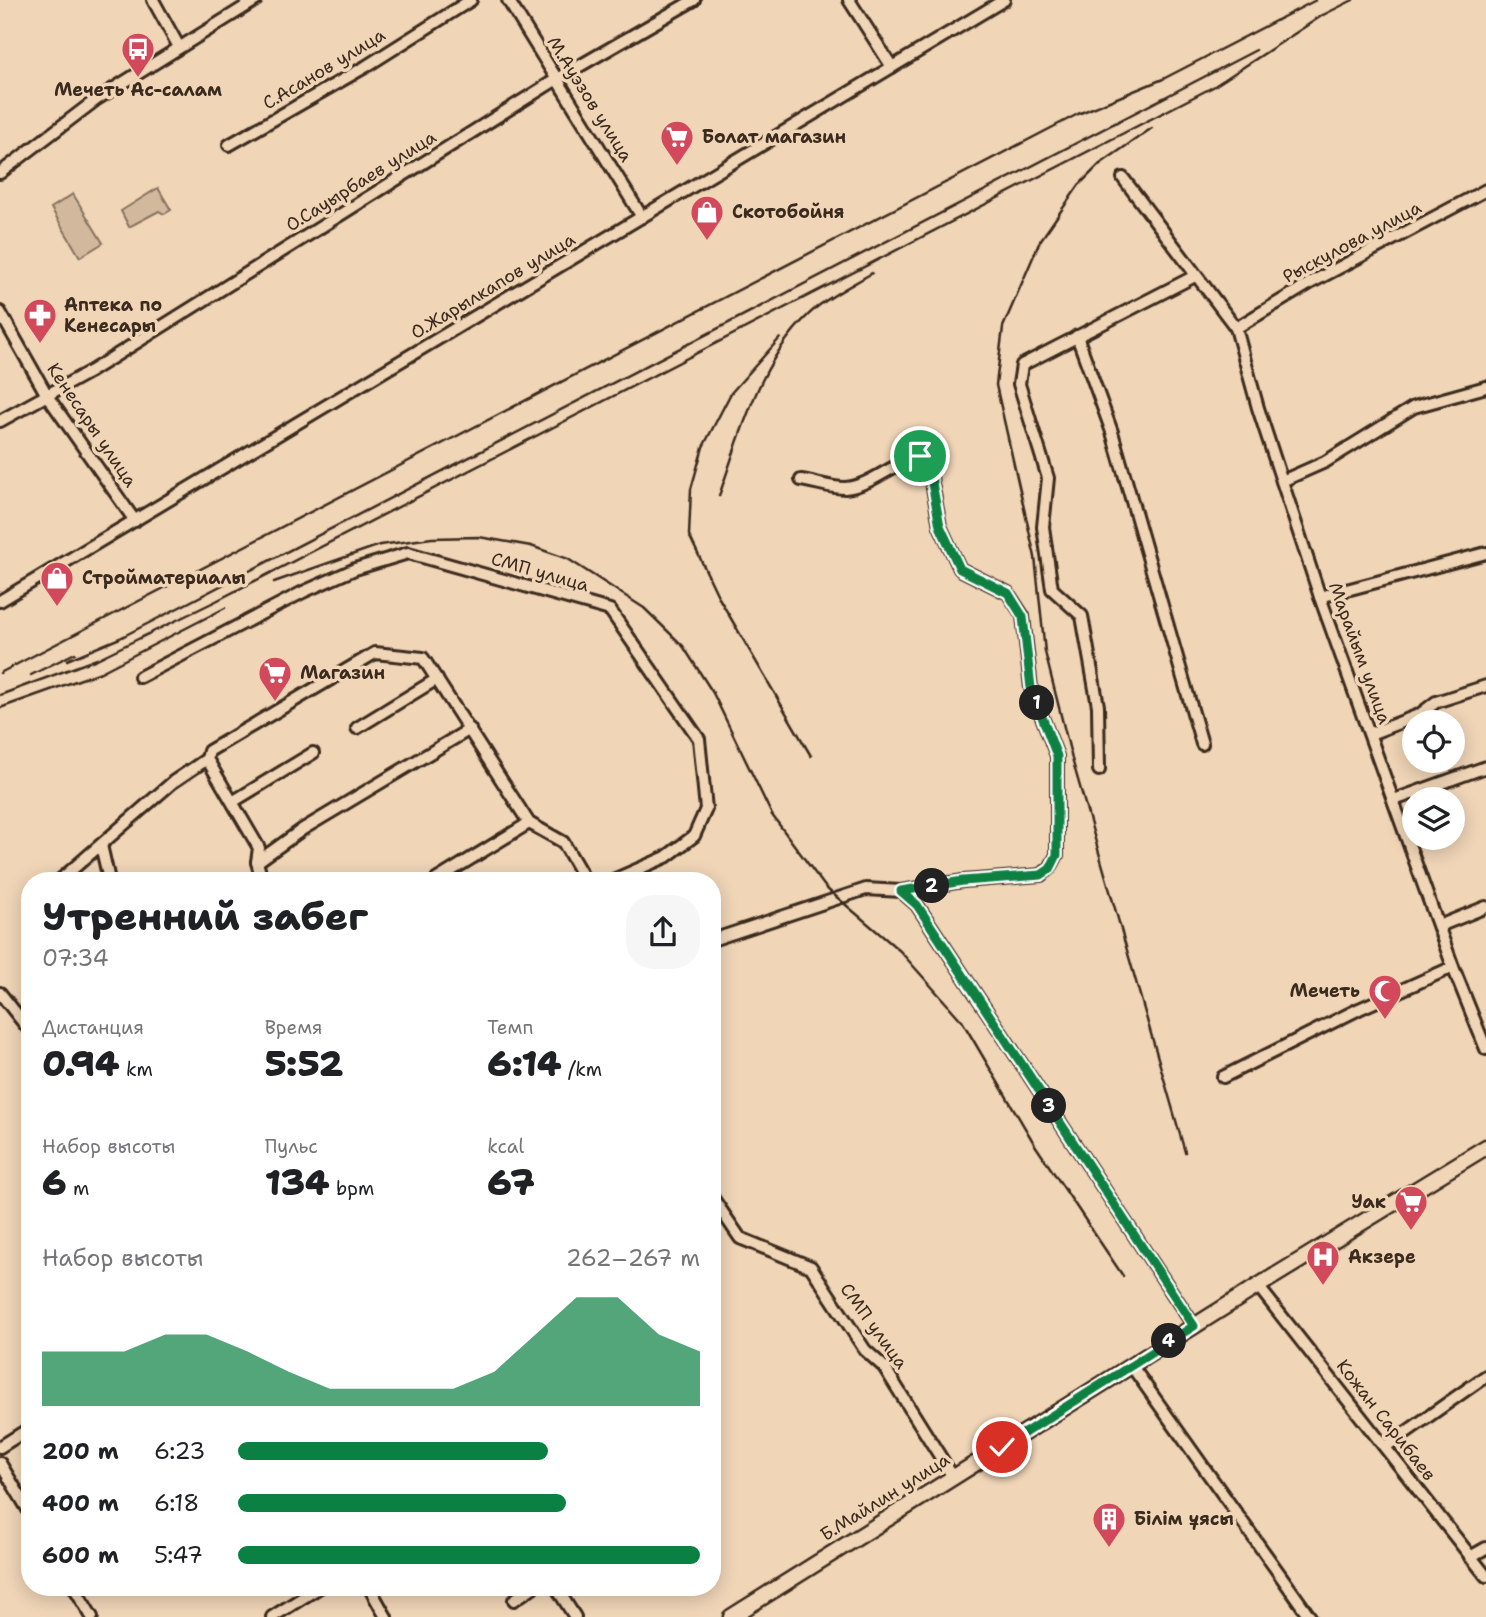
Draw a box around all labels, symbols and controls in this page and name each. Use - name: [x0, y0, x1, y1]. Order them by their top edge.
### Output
- street label: С.Асанов улица: [258, 23, 390, 115]
- bus stop icon: Мечеть Ас-салам: [119, 30, 157, 79]
- street label: М.Ауэзов улица: [542, 32, 638, 166]
- place label: Мечеть Ас-салам: [54, 78, 222, 102]
- supermarket icon: Болат магазин: [658, 118, 696, 167]
- street label: О.Сауырбаев улица: [281, 125, 441, 237]
- place label: Болат магазин: [702, 125, 846, 149]
- shop icon: Скотобойня: [688, 193, 726, 242]
- street label: Рыскулова улица: [1279, 195, 1425, 289]
- place label: Скотобойня: [732, 200, 845, 224]
- street label: О.Жарылкапов улица: [406, 227, 580, 345]
- place label: Аптека по Кенесары: [64, 293, 162, 338]
- pharmacy icon: Аптека по Кенесары: [21, 296, 59, 345]
- street label: Кенесары улица: [41, 358, 143, 492]
- pin: [890, 426, 950, 486]
- icon: arrive: [901, 437, 939, 475]
- street label: СМП улица: [488, 547, 592, 597]
- shop icon: Стройматериалы: [38, 559, 76, 608]
- place label: Стройматериалы: [82, 566, 246, 590]
- street label: Марайым улица: [1323, 579, 1397, 727]
- supermarket icon: Магазин: [256, 654, 294, 703]
- place label: Магазин: [300, 661, 385, 685]
- pin: 1: [1020, 686, 1054, 720]
- text: 1: [1032, 690, 1041, 715]
- map controls: [1402, 710, 1465, 850]
- button: locate: [1402, 710, 1465, 773]
- button: layers: [1402, 787, 1465, 850]
- pin: 2: [914, 868, 950, 903]
- text: 2: [925, 873, 938, 898]
- text: Утренний забег: [42, 891, 368, 942]
- button: share: [626, 895, 700, 969]
- text: 07:34: [42, 943, 109, 973]
- mosque icon: Мечеть: [1366, 972, 1404, 1021]
- place label: Мечеть: [1290, 979, 1360, 1003]
- text: Дистанция: [42, 1015, 144, 1040]
- text: Время: [265, 1015, 323, 1040]
- text: Темп: [487, 1015, 533, 1040]
- text: 0.94: [42, 1040, 119, 1087]
- text: 5:52: [265, 1040, 343, 1087]
- text: 6:14: [487, 1040, 562, 1087]
- text: km: [119, 1057, 153, 1082]
- text: /km: [562, 1057, 602, 1082]
- pin: 3: [1032, 1088, 1066, 1124]
- text: 3: [1042, 1093, 1055, 1118]
- text: Набор высоты: [42, 1134, 175, 1159]
- text: Пульс: [265, 1134, 318, 1159]
- text: kcal: [487, 1134, 524, 1159]
- text: 6: [42, 1159, 67, 1206]
- text: 134: [265, 1159, 330, 1206]
- text: 67: [487, 1159, 535, 1206]
- text: m: [67, 1176, 89, 1201]
- text: bpm: [330, 1176, 374, 1201]
- supermarket icon: Уак: [1392, 1183, 1430, 1232]
- place label: Уак: [1351, 1190, 1386, 1214]
- hospital icon: Акзере: [1304, 1238, 1342, 1287]
- text: Набор высоты: [42, 1243, 203, 1273]
- text: 262–267 m: [566, 1243, 700, 1273]
- place label: Акзере: [1348, 1245, 1416, 1269]
- street label: СМП улица: [835, 1278, 913, 1374]
- pin: 4: [1152, 1324, 1186, 1358]
- text: 4: [1162, 1328, 1175, 1353]
- street label: Кожан Сарибаев: [1331, 1354, 1441, 1486]
- pin: [972, 1417, 1032, 1477]
- icon: check: [983, 1428, 1021, 1466]
- text: 200 m: [42, 1436, 119, 1466]
- text: 6:23: [154, 1436, 205, 1466]
- street label: Б.Майлин улица: [816, 1448, 954, 1546]
- text: 400 m: [42, 1488, 119, 1518]
- text: 6:18: [154, 1488, 199, 1518]
- building icon: Білім ұясы: [1090, 1500, 1128, 1549]
- place label: Білім ұясы: [1134, 1507, 1234, 1531]
- text: 600 m: [42, 1540, 119, 1570]
- text: 5:47: [154, 1540, 203, 1570]

